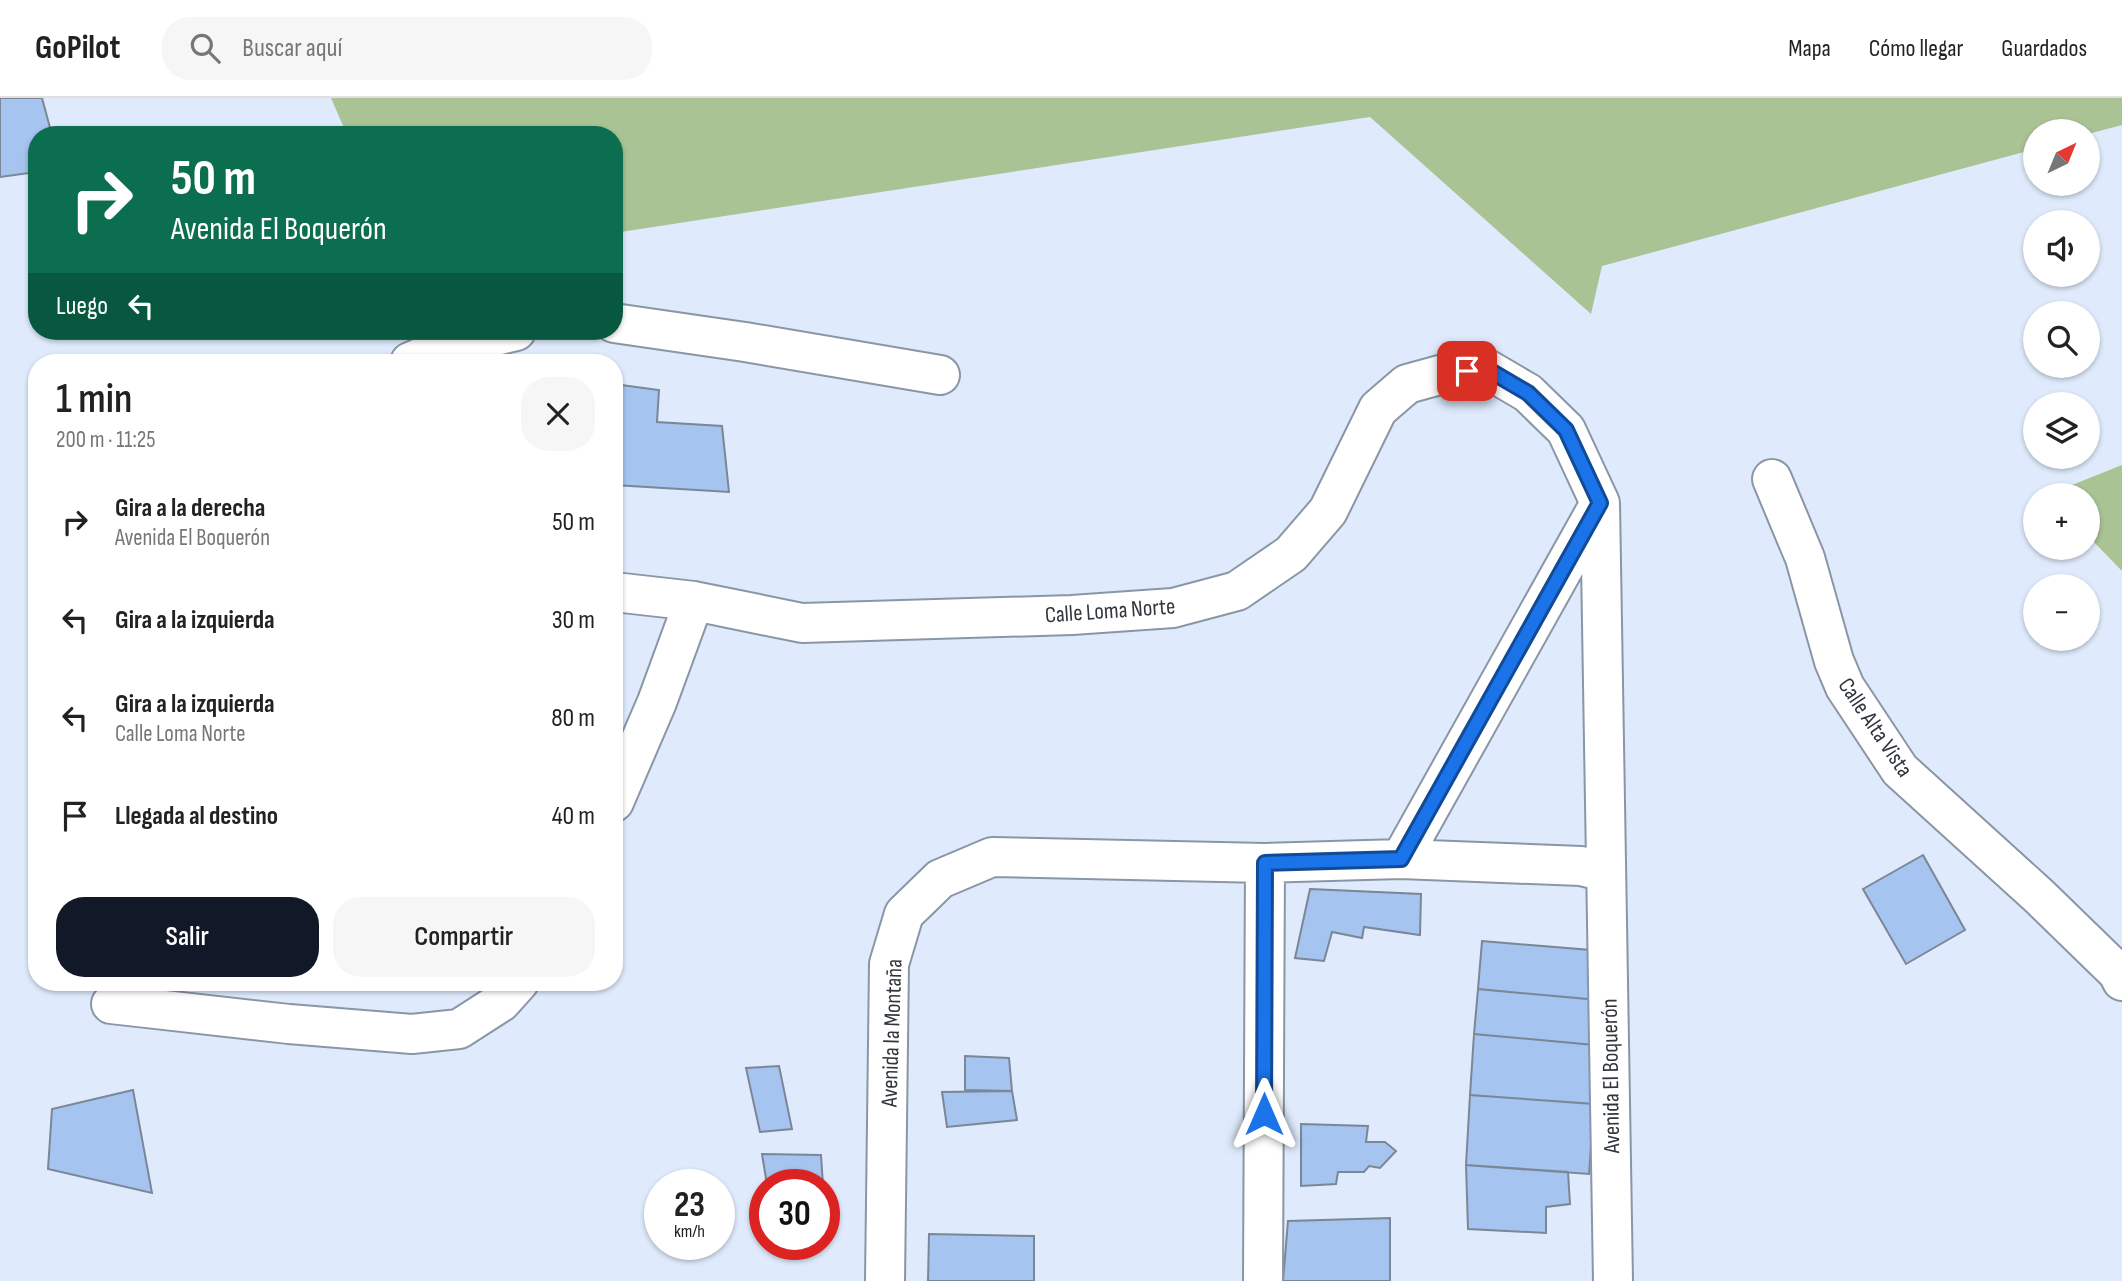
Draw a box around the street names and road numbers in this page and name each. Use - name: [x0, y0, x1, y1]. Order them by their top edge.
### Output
- street label: Calle Loma Norte: [1044, 592, 1176, 630]
- street label: Calle Alta Vista: [1832, 673, 1919, 782]
- street label: Avenida la Montaña: [875, 958, 909, 1109]
- street label: Avenida El Boquerón: [1596, 998, 1626, 1155]

